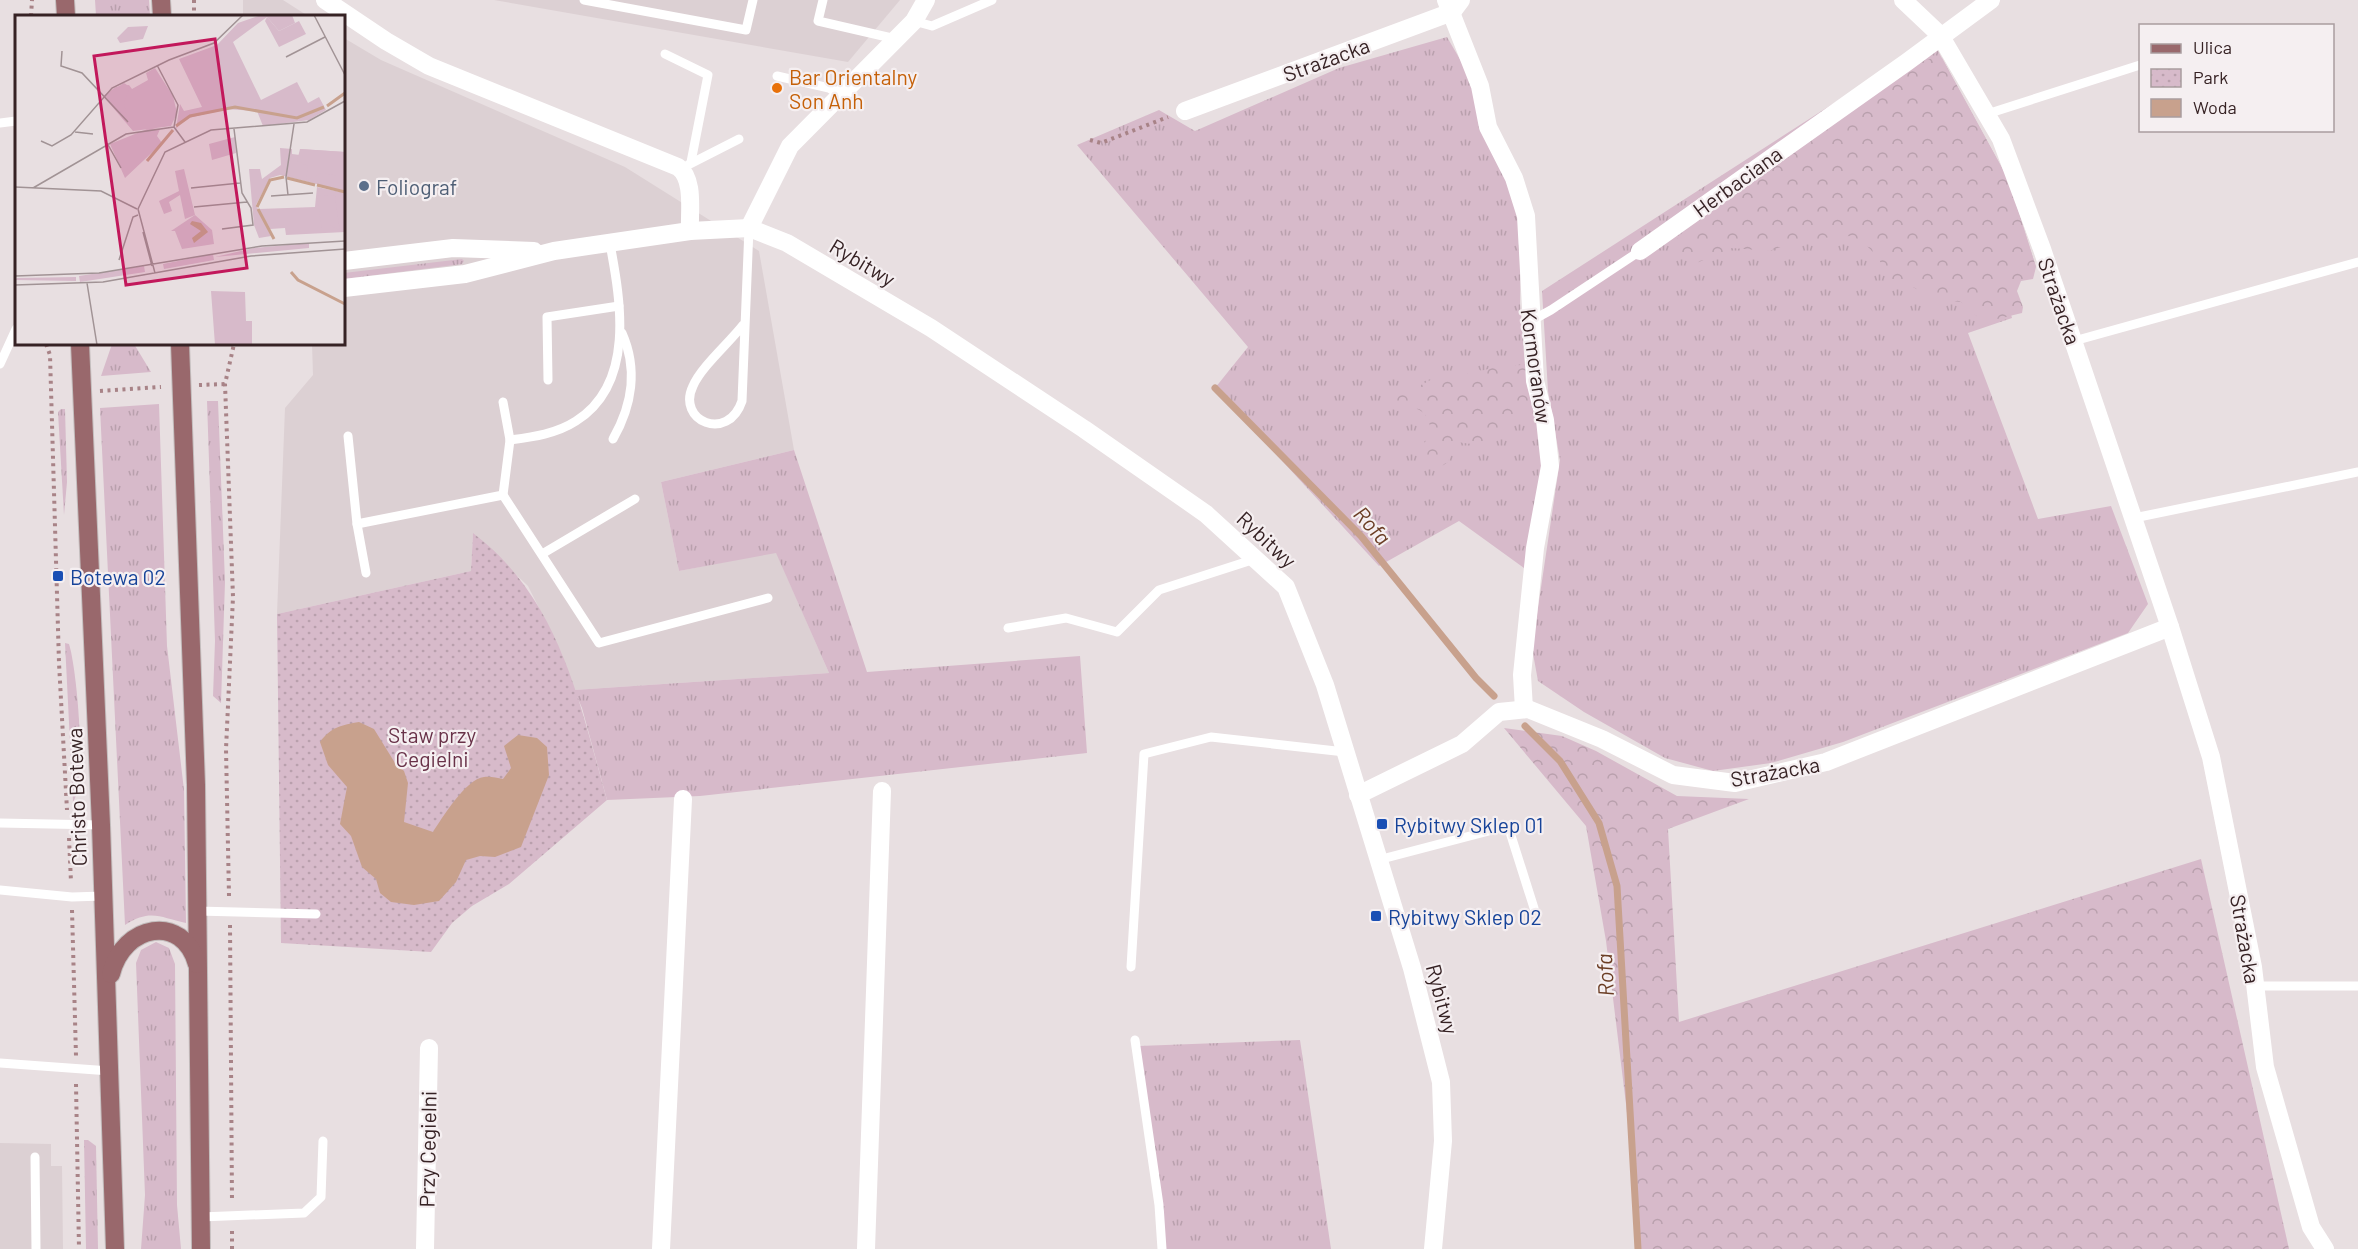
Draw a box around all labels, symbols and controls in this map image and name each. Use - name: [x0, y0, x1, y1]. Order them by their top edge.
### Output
- inset map: [15, 15, 345, 345]
- legend: [2139, 24, 2334, 132]
- street label: Strażacka: [1279, 32, 1373, 86]
- text: Ulica: [2193, 36, 2232, 58]
- place label: Bar Orientalny Son Anh: [789, 64, 918, 113]
- text: Park: [2193, 66, 2228, 88]
- marker: Bar Orientalny Son Anh: [770, 81, 784, 95]
- text: Woda: [2193, 96, 2237, 118]
- street label: Herbaciana: [1688, 140, 1786, 222]
- place label: Foliograf: [376, 174, 457, 199]
- marker: Foliograf: [357, 179, 371, 193]
- street label: Rybitwy: [826, 233, 900, 291]
- street label: Strażacka: [2033, 254, 2087, 348]
- street label: Kormoranów: [1517, 307, 1557, 425]
- water label: Rofa: [1349, 500, 1397, 550]
- street label: Rybitwy: [1232, 505, 1302, 573]
- place label: Botewa 02: [70, 564, 166, 589]
- marker: Botewa 02: [51, 569, 65, 583]
- park label: Staw przy Cegielni: [388, 722, 476, 771]
- street label: Christo Botewa: [61, 727, 91, 867]
- street label: Strażacka: [1728, 751, 1822, 791]
- place label: Rybitwy Sklep 01: [1394, 812, 1543, 837]
- marker: Rybitwy Sklep 01: [1375, 817, 1389, 831]
- street label: Strażacka: [2226, 892, 2266, 986]
- place label: Rybitwy Sklep 02: [1388, 904, 1542, 929]
- marker: Rybitwy Sklep 02: [1369, 909, 1383, 923]
- water label: Rofa: [1590, 953, 1618, 997]
- street label: Rybitwy: [1422, 961, 1464, 1037]
- street label: Przy Cegielni: [413, 1091, 441, 1207]

